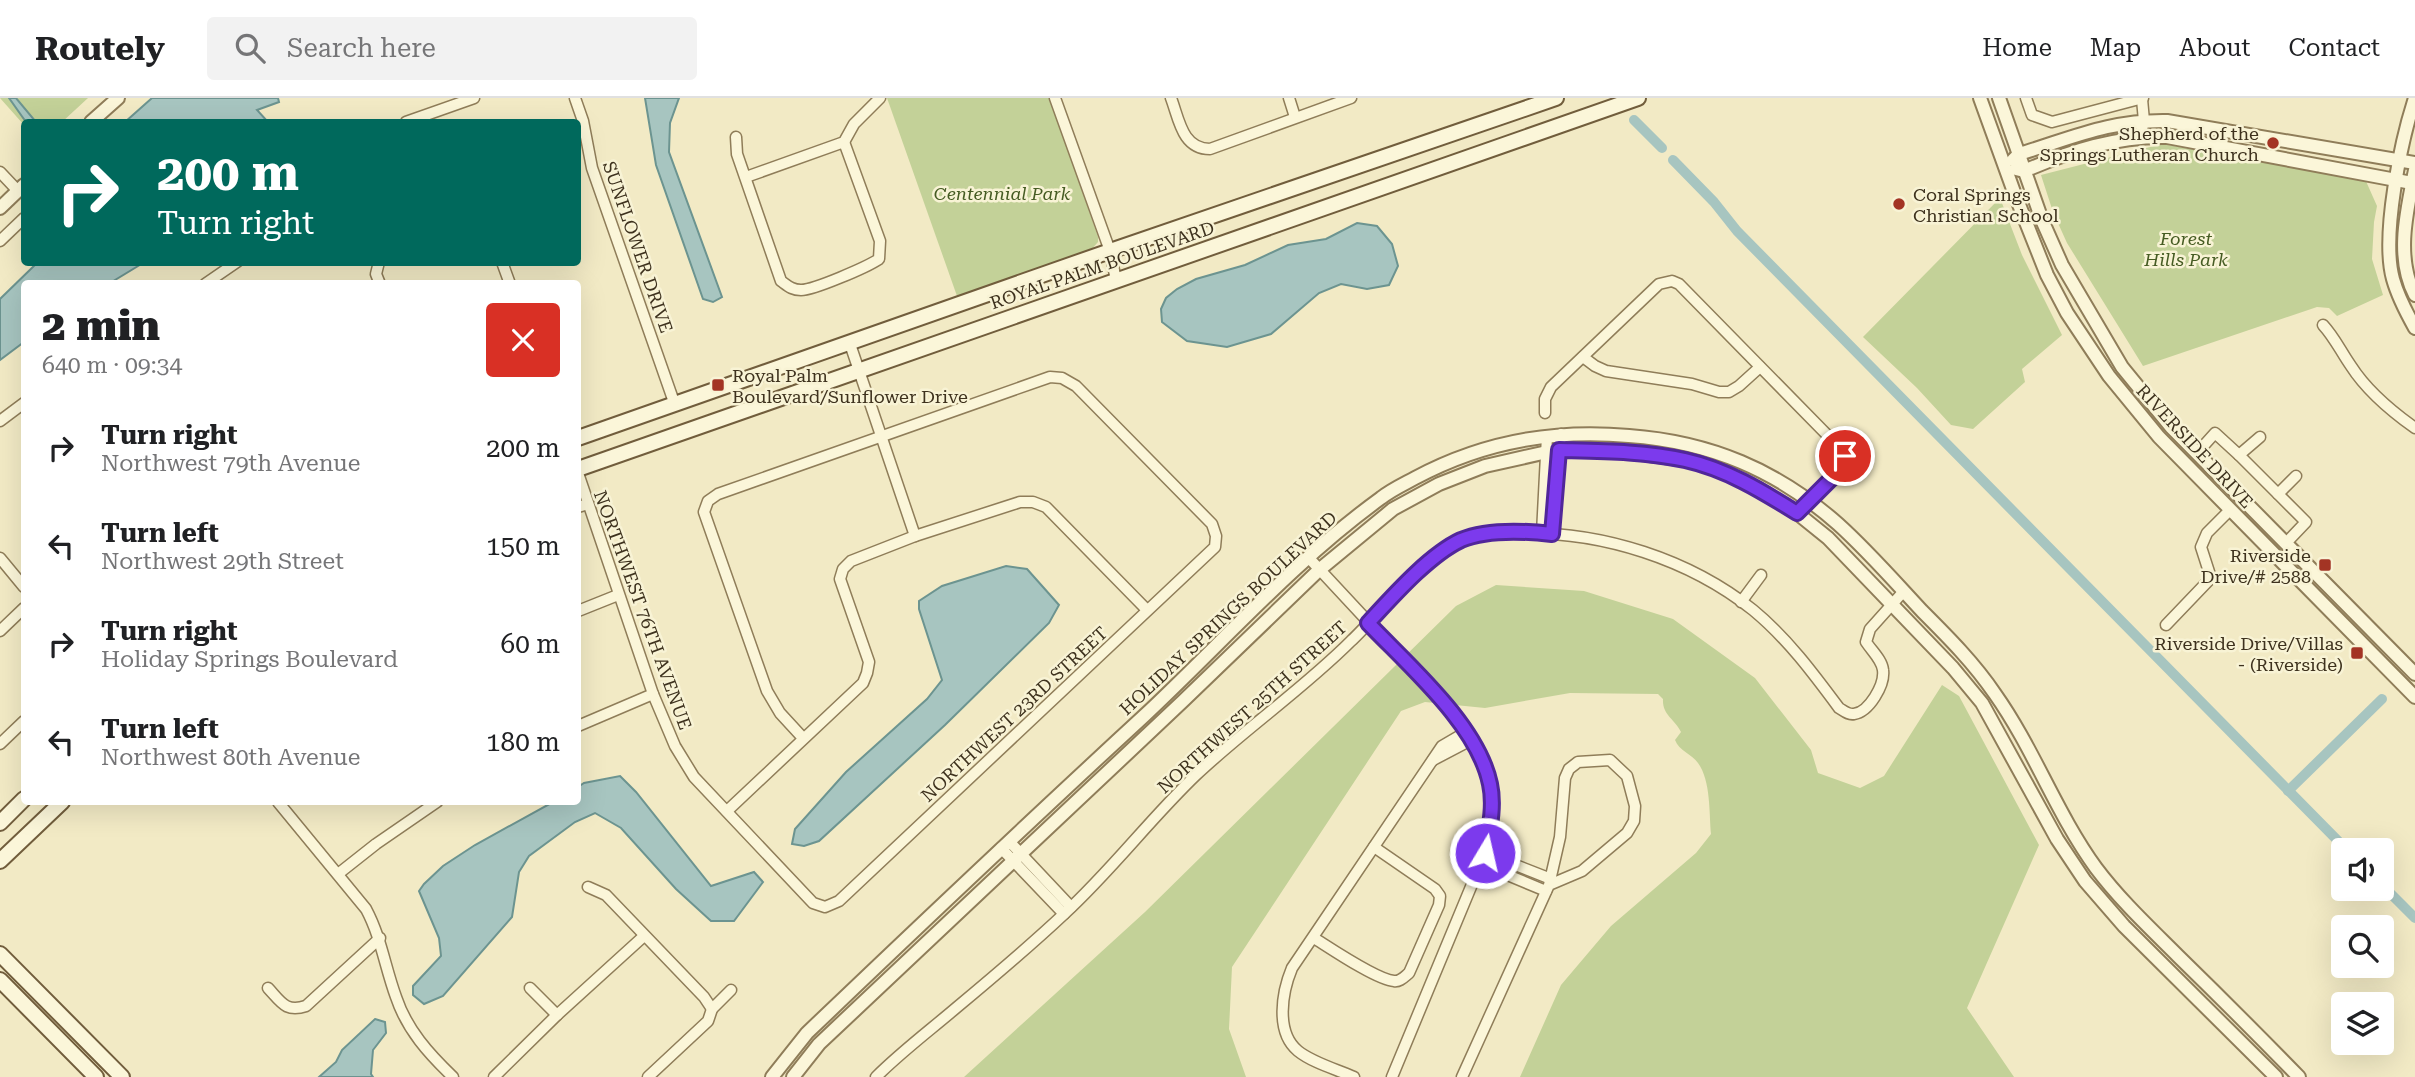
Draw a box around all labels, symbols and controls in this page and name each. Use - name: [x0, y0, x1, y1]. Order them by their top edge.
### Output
- search box: [207, 17, 697, 80]
- text: Routely: [35, 29, 165, 68]
- icon: search: [231, 29, 269, 67]
- text: Search here: [287, 33, 436, 63]
- text: Home: [1982, 34, 2052, 62]
- text: Map: [2090, 34, 2141, 62]
- text: About: [2179, 34, 2250, 62]
- text: Contact: [2288, 34, 2380, 62]
- place label: Shepherd of the Springs Lutheran Church: [2040, 123, 2259, 165]
- marker: Shepherd of the Springs Lutheran Church: [2265, 135, 2281, 151]
- text: 200 m: [157, 145, 299, 202]
- icon: right: [42, 147, 133, 238]
- street label: SUNFLOWER DRIVE: [599, 158, 677, 336]
- park label: Centennial Park: [934, 183, 1070, 204]
- place label: Coral Springs Christian School: [1913, 184, 2059, 226]
- marker: Coral Springs Christian School: [1891, 196, 1907, 212]
- text: Turn right: [157, 204, 314, 242]
- street label: ROYAL PALM BOULEVARD: [987, 217, 1217, 313]
- park label: Forest Hills Park: [2143, 228, 2228, 270]
- text: 2 min: [42, 301, 160, 350]
- button: close: [486, 303, 560, 377]
- text: 640 m · 09:34: [42, 352, 182, 379]
- place label: Royal Palm Boulevard/Sunflower Drive: [732, 365, 968, 407]
- marker: Royal Palm Boulevard/Sunflower Drive: [710, 377, 726, 393]
- street label: RIVERSIDE DRIVE: [2132, 380, 2258, 512]
- text: Turn right: [101, 420, 237, 450]
- pin: [1815, 426, 1875, 486]
- icon: right: [42, 429, 80, 467]
- text: 200 m: [486, 433, 560, 463]
- icon: arrive: [1826, 437, 1864, 475]
- text: Northwest 79th Avenue: [101, 450, 360, 477]
- street label: NORTHWEST 76TH AVENUE: [590, 487, 696, 733]
- street label: HOLIDAY SPRINGS BOULEVARD: [1115, 507, 1341, 719]
- text: Turn left: [101, 518, 219, 548]
- icon: left: [42, 527, 80, 565]
- text: 150 m: [486, 531, 560, 561]
- place label: Riverside Drive/# 2588: [2201, 545, 2311, 587]
- text: Northwest 29th Street: [101, 548, 344, 575]
- marker: Riverside Drive/# 2588: [2317, 557, 2333, 573]
- text: Turn right: [101, 616, 237, 646]
- street label: NORTHWEST 25TH STREET: [1153, 616, 1351, 798]
- street label: NORTHWEST 23RD STREET: [917, 622, 1111, 806]
- icon: right: [42, 625, 80, 663]
- text: 60 m: [501, 629, 560, 659]
- place label: Riverside Drive/Villas - (Riverside): [2154, 633, 2343, 675]
- marker: Riverside Drive/Villas - (Riverside): [2349, 645, 2365, 661]
- text: Holiday Springs Boulevard: [101, 646, 398, 673]
- text: Turn left: [101, 714, 219, 744]
- icon: left: [42, 723, 80, 761]
- text: 180 m: [486, 727, 560, 757]
- text: Northwest 80th Avenue: [101, 744, 360, 771]
- position arrow: [1448, 816, 1522, 890]
- map controls: [2331, 838, 2394, 1055]
- button: sound: [2331, 838, 2394, 901]
- button: search: [2331, 915, 2394, 978]
- button: layers: [2331, 992, 2394, 1055]

